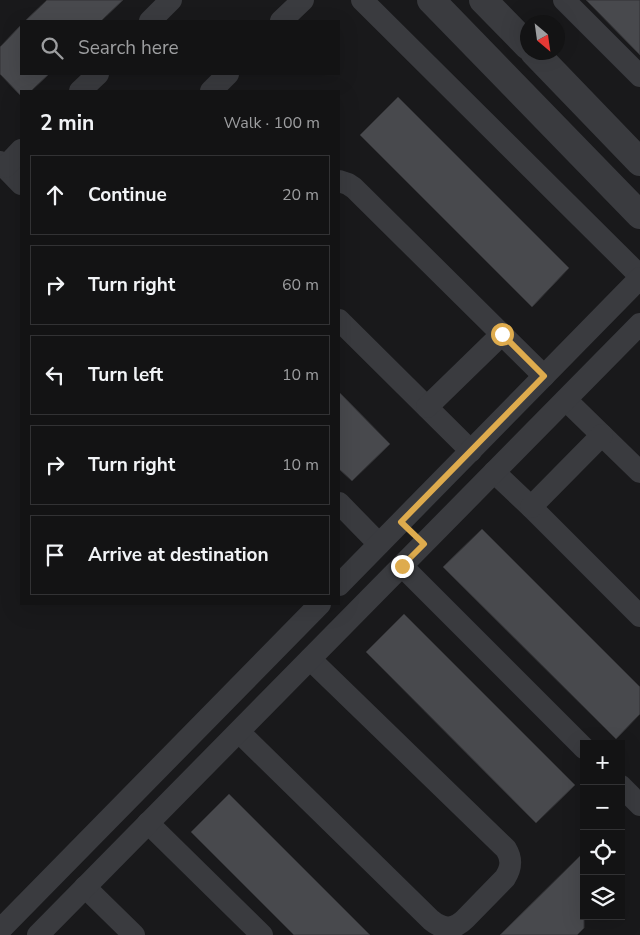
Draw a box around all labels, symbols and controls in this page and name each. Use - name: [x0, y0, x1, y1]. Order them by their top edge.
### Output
- north arrow: [520, 15, 565, 60]
- search box: [20, 20, 340, 75]
- icon: search: [38, 34, 66, 62]
- text: Search here: [78, 35, 179, 61]
- text: 2 min: [40, 109, 94, 137]
- text: Walk · 100 m: [224, 112, 320, 134]
- icon: ahead: [41, 181, 69, 209]
- text: Continue: [88, 182, 167, 208]
- text: 20 m: [282, 184, 319, 206]
- icon: right: [41, 271, 69, 299]
- text: Turn right: [88, 272, 175, 298]
- text: 60 m: [282, 274, 319, 296]
- route start: [491, 323, 514, 346]
- icon: left: [41, 361, 69, 389]
- text: Turn left: [88, 362, 163, 388]
- text: 10 m: [282, 364, 319, 386]
- icon: right: [41, 451, 69, 479]
- text: Turn right: [88, 452, 175, 478]
- text: 10 m: [282, 454, 319, 476]
- icon: arrive: [41, 541, 69, 569]
- text: Arrive at destination: [88, 542, 269, 568]
- route end: [391, 555, 414, 578]
- map controls: [580, 740, 625, 920]
- button: +: [580, 740, 625, 785]
- button: −: [580, 785, 625, 830]
- button: locate: [580, 830, 625, 875]
- button: layers: [580, 875, 625, 920]

